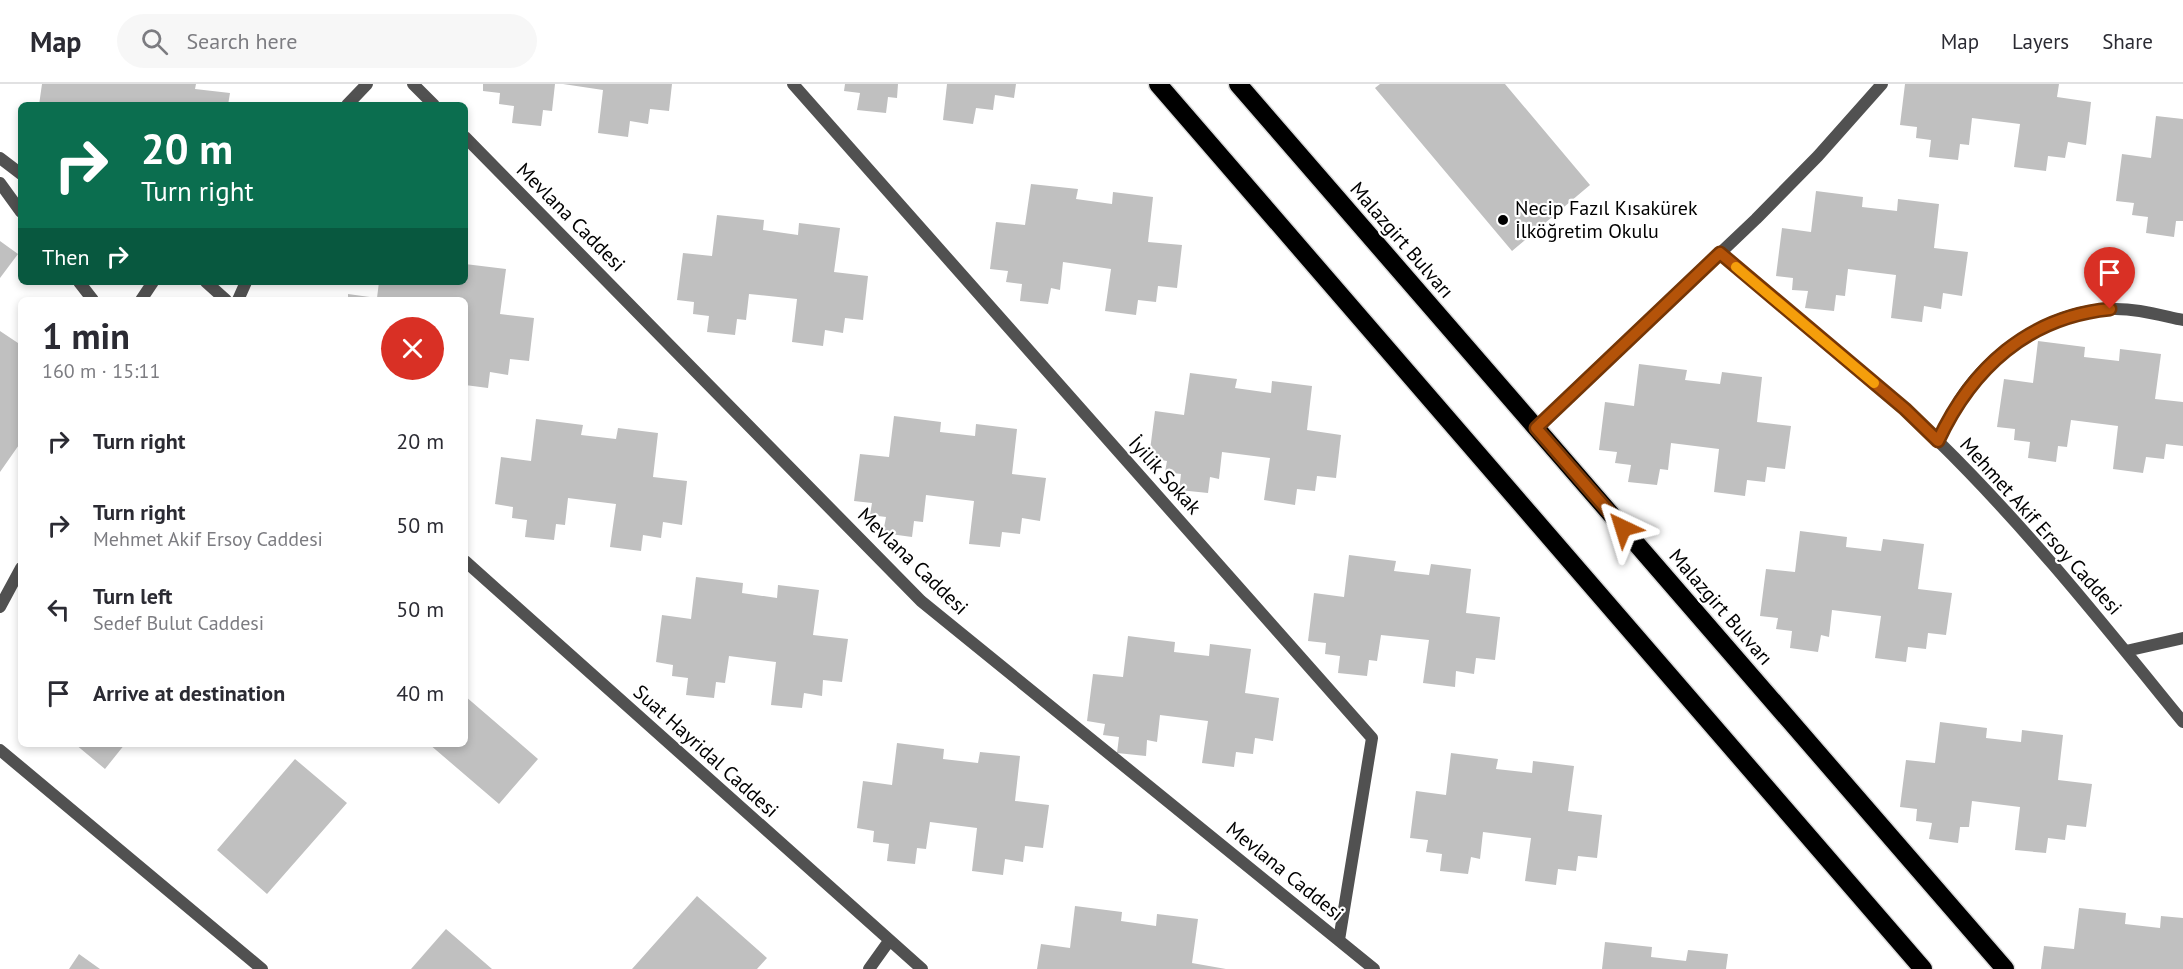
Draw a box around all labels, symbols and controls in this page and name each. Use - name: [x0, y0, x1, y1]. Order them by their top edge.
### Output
- search box: [117, 14, 537, 68]
- text: Map: [30, 23, 81, 60]
- icon: search: [138, 25, 171, 58]
- text: Search here: [186, 27, 297, 55]
- text: Map: [1941, 28, 1979, 55]
- text: Layers: [2012, 28, 2069, 55]
- text: Share: [2102, 28, 2153, 55]
- text: 20 m: [141, 121, 233, 176]
- icon: right: [42, 126, 120, 204]
- street label: Mevlana Caddesi: [511, 157, 631, 277]
- text: Turn right: [141, 174, 254, 208]
- street label: Malazgirt Bulvarı: [1344, 176, 1460, 304]
- place label: Necip Fazıl Kısakürek İlköğretim Okulu: [1515, 195, 1698, 244]
- marker: Necip Fazıl Kısakürek İlköğretim Okulu: [1496, 213, 1510, 227]
- icon: right: [101, 240, 134, 273]
- text: Then: [42, 243, 89, 271]
- pin: [2084, 247, 2135, 309]
- icon: arrive: [2093, 256, 2126, 289]
- text: 1 min: [42, 312, 130, 359]
- button: close: [381, 317, 444, 380]
- text: 160 m · 15:11: [42, 358, 160, 384]
- icon: right: [42, 425, 75, 458]
- text: Turn right: [93, 427, 185, 455]
- text: 20 m: [396, 427, 444, 455]
- street label: İyilik Sokak: [1123, 430, 1207, 520]
- street label: Mehmet Akif Ersoy Caddesi: [1954, 432, 2128, 620]
- position arrow: [1591, 496, 1655, 560]
- text: Turn right: [93, 498, 185, 526]
- street label: Mevlana Caddesi: [852, 502, 974, 620]
- icon: right: [42, 509, 75, 542]
- text: 50 m: [396, 511, 444, 539]
- text: Mehmet Akif Ersoy Caddesi: [93, 526, 323, 552]
- street label: Malazgirt Bulvarı: [1663, 543, 1779, 671]
- text: Turn left: [93, 582, 173, 610]
- icon: left: [42, 593, 75, 626]
- text: 50 m: [396, 595, 444, 623]
- text: Sedef Bulut Caddesi: [93, 610, 264, 636]
- icon: arrive: [42, 677, 75, 710]
- text: Arrive at destination: [93, 679, 285, 707]
- text: 40 m: [396, 679, 444, 707]
- street label: Suat Hayridal Caddesi: [628, 679, 784, 823]
- street label: Mevlana Caddesi: [1221, 816, 1349, 926]

